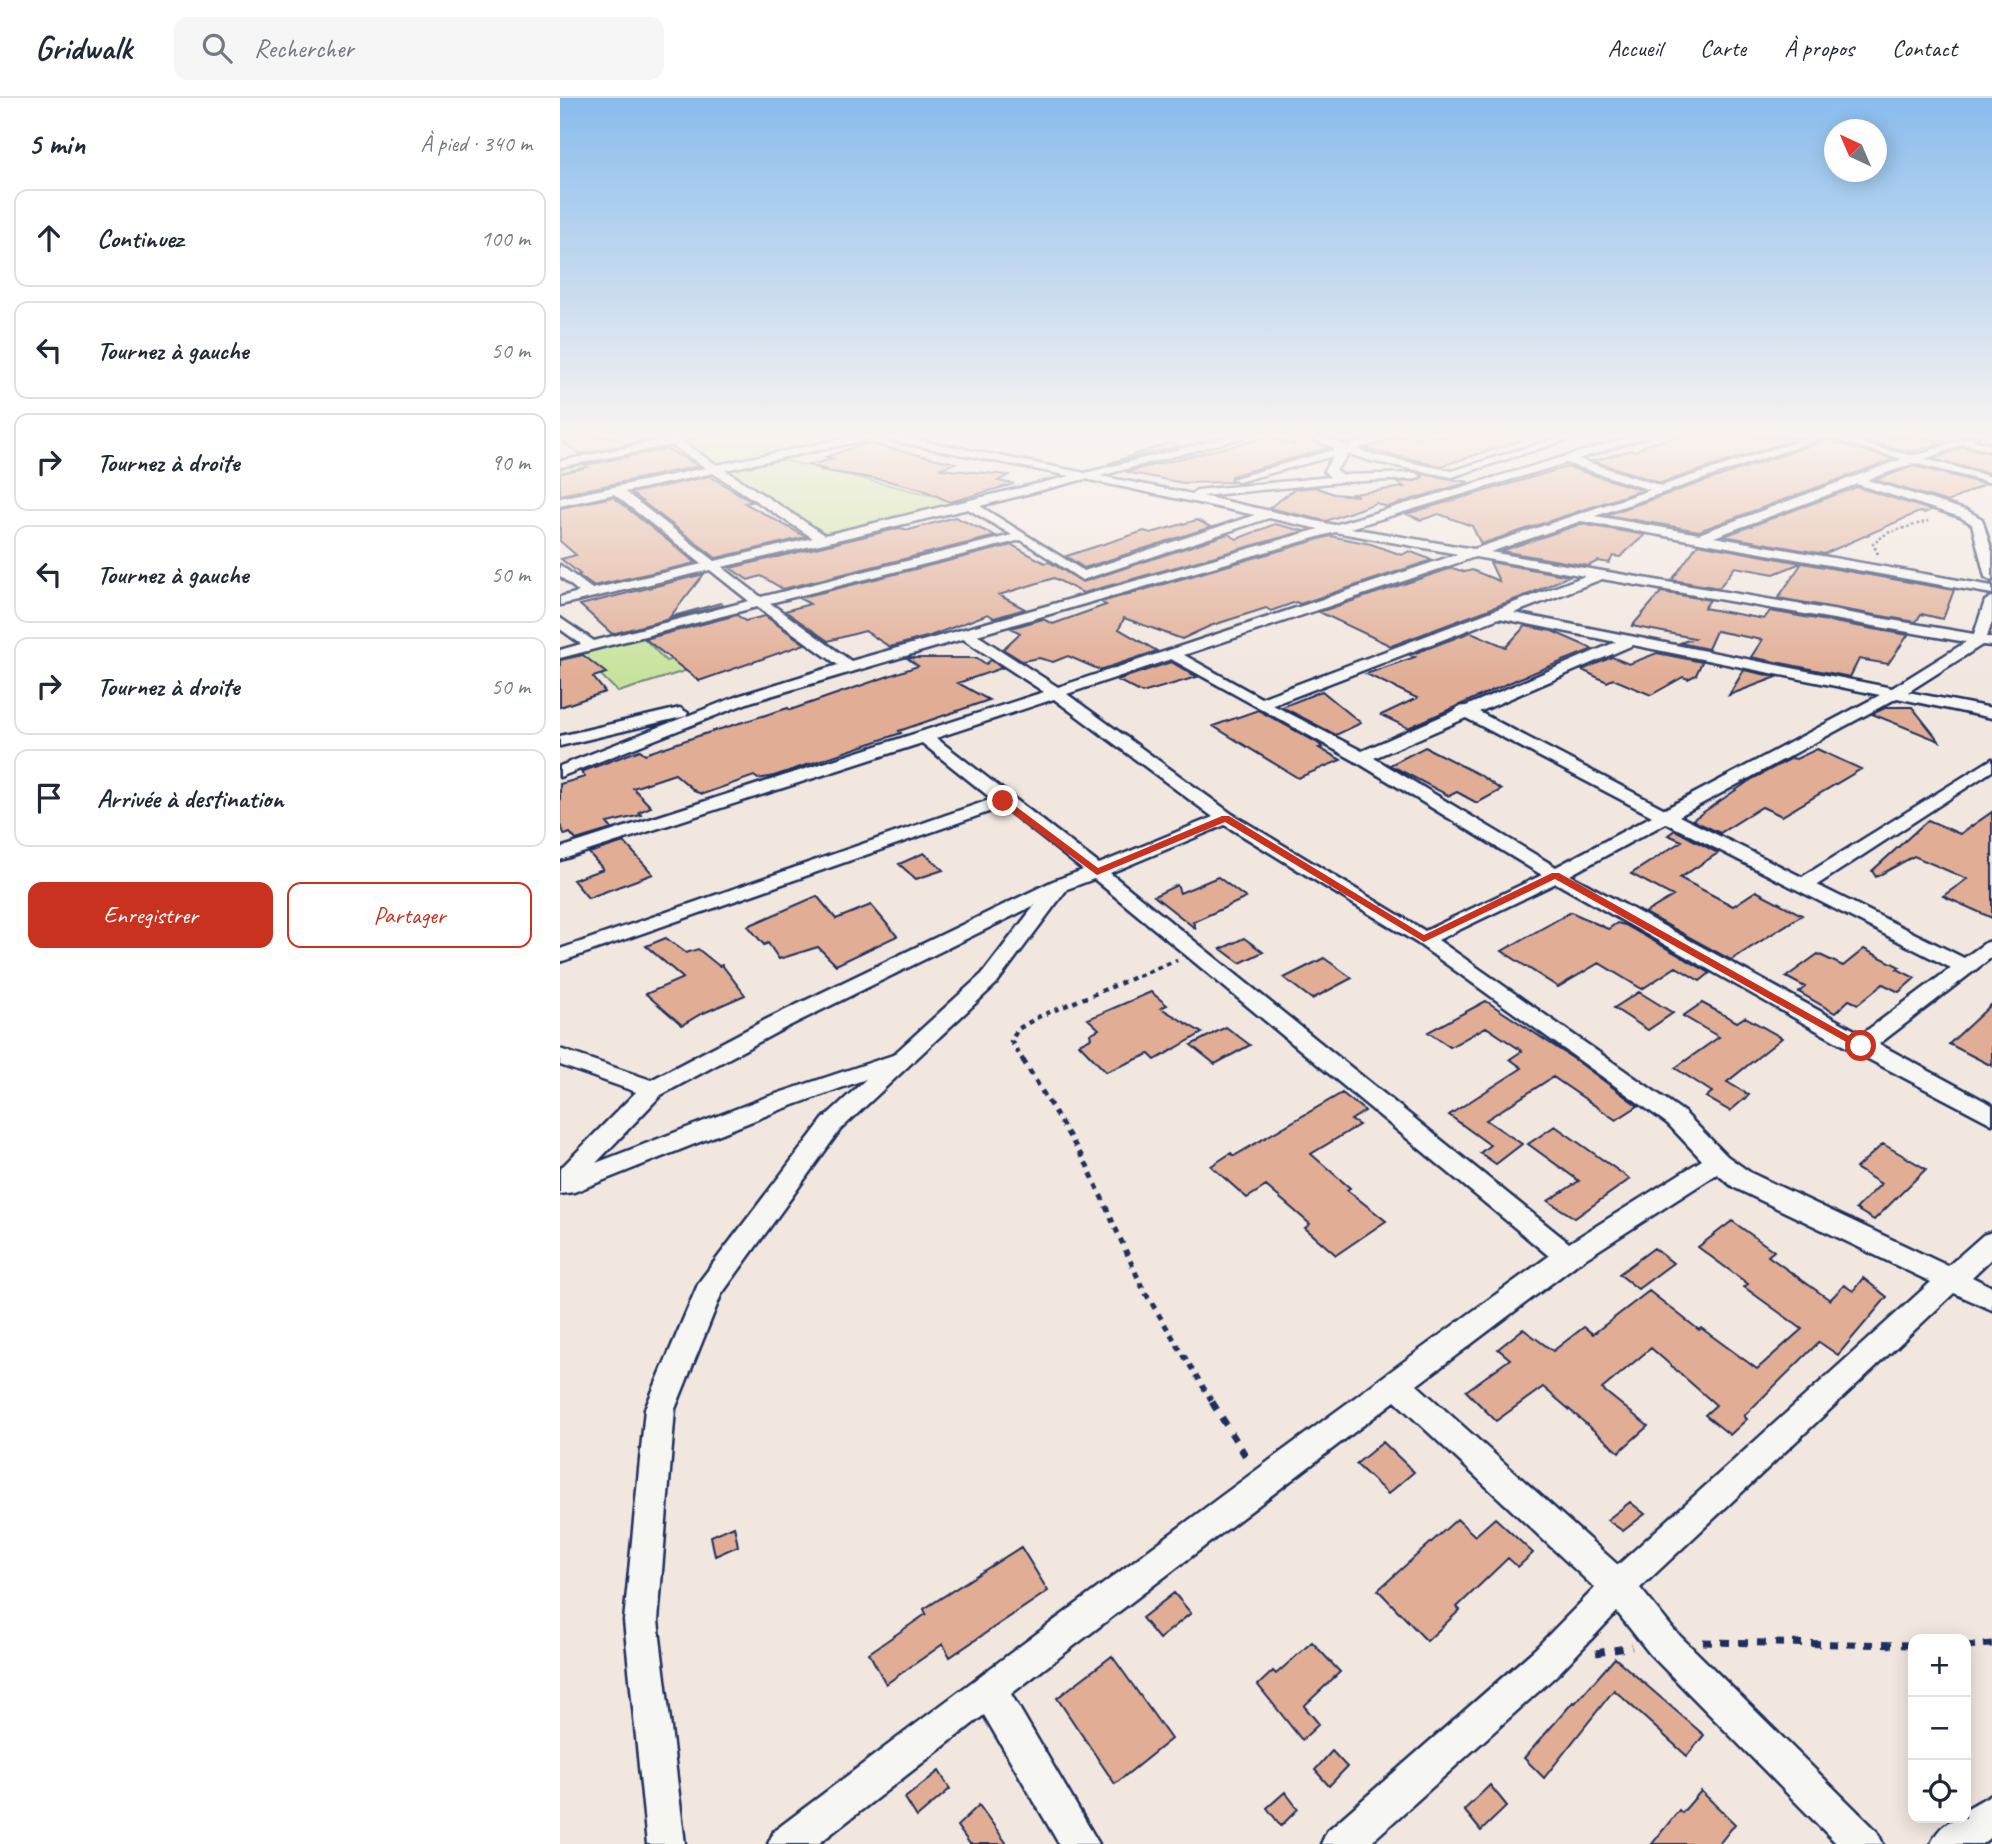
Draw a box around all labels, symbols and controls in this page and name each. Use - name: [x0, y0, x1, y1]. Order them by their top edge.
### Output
- search box: [174, 17, 664, 80]
- text: Gridwalk: [35, 27, 132, 69]
- icon: search: [198, 29, 236, 67]
- text: Rechercher: [254, 32, 354, 65]
- text: Accueil: [1608, 33, 1662, 63]
- text: Carte: [1700, 33, 1746, 63]
- text: À propos: [1784, 33, 1854, 63]
- text: Contact: [1892, 33, 1957, 63]
- north arrow: [1824, 119, 1887, 182]
- text: 5 min: [28, 125, 85, 163]
- text: À pied · 340 m: [420, 129, 532, 158]
- icon: ahead: [30, 219, 68, 257]
- text: Continuez: [97, 222, 183, 255]
- text: 100 m: [481, 224, 530, 253]
- icon: left: [30, 331, 68, 369]
- text: Tournez à gauche: [97, 334, 248, 367]
- text: 50 m: [491, 336, 530, 365]
- icon: right: [30, 443, 68, 481]
- text: Tournez à droite: [97, 446, 239, 479]
- text: 90 m: [491, 448, 530, 477]
- icon: left: [30, 555, 68, 593]
- text: Tournez à gauche: [97, 558, 248, 591]
- text: 50 m: [491, 560, 530, 589]
- icon: right: [30, 667, 68, 705]
- text: Tournez à droite: [97, 670, 239, 703]
- text: 50 m: [491, 672, 530, 701]
- icon: arrive: [30, 779, 68, 817]
- text: Arrivée à destination: [97, 782, 283, 815]
- route end: [987, 785, 1018, 816]
- button: Enregistrer: [28, 882, 273, 948]
- button: Partager: [287, 882, 532, 948]
- route start: [1845, 1030, 1876, 1061]
- map controls: [1908, 1634, 1971, 1823]
- button: +: [1908, 1634, 1971, 1697]
- button: −: [1908, 1697, 1971, 1760]
- button: locate: [1908, 1760, 1971, 1823]

